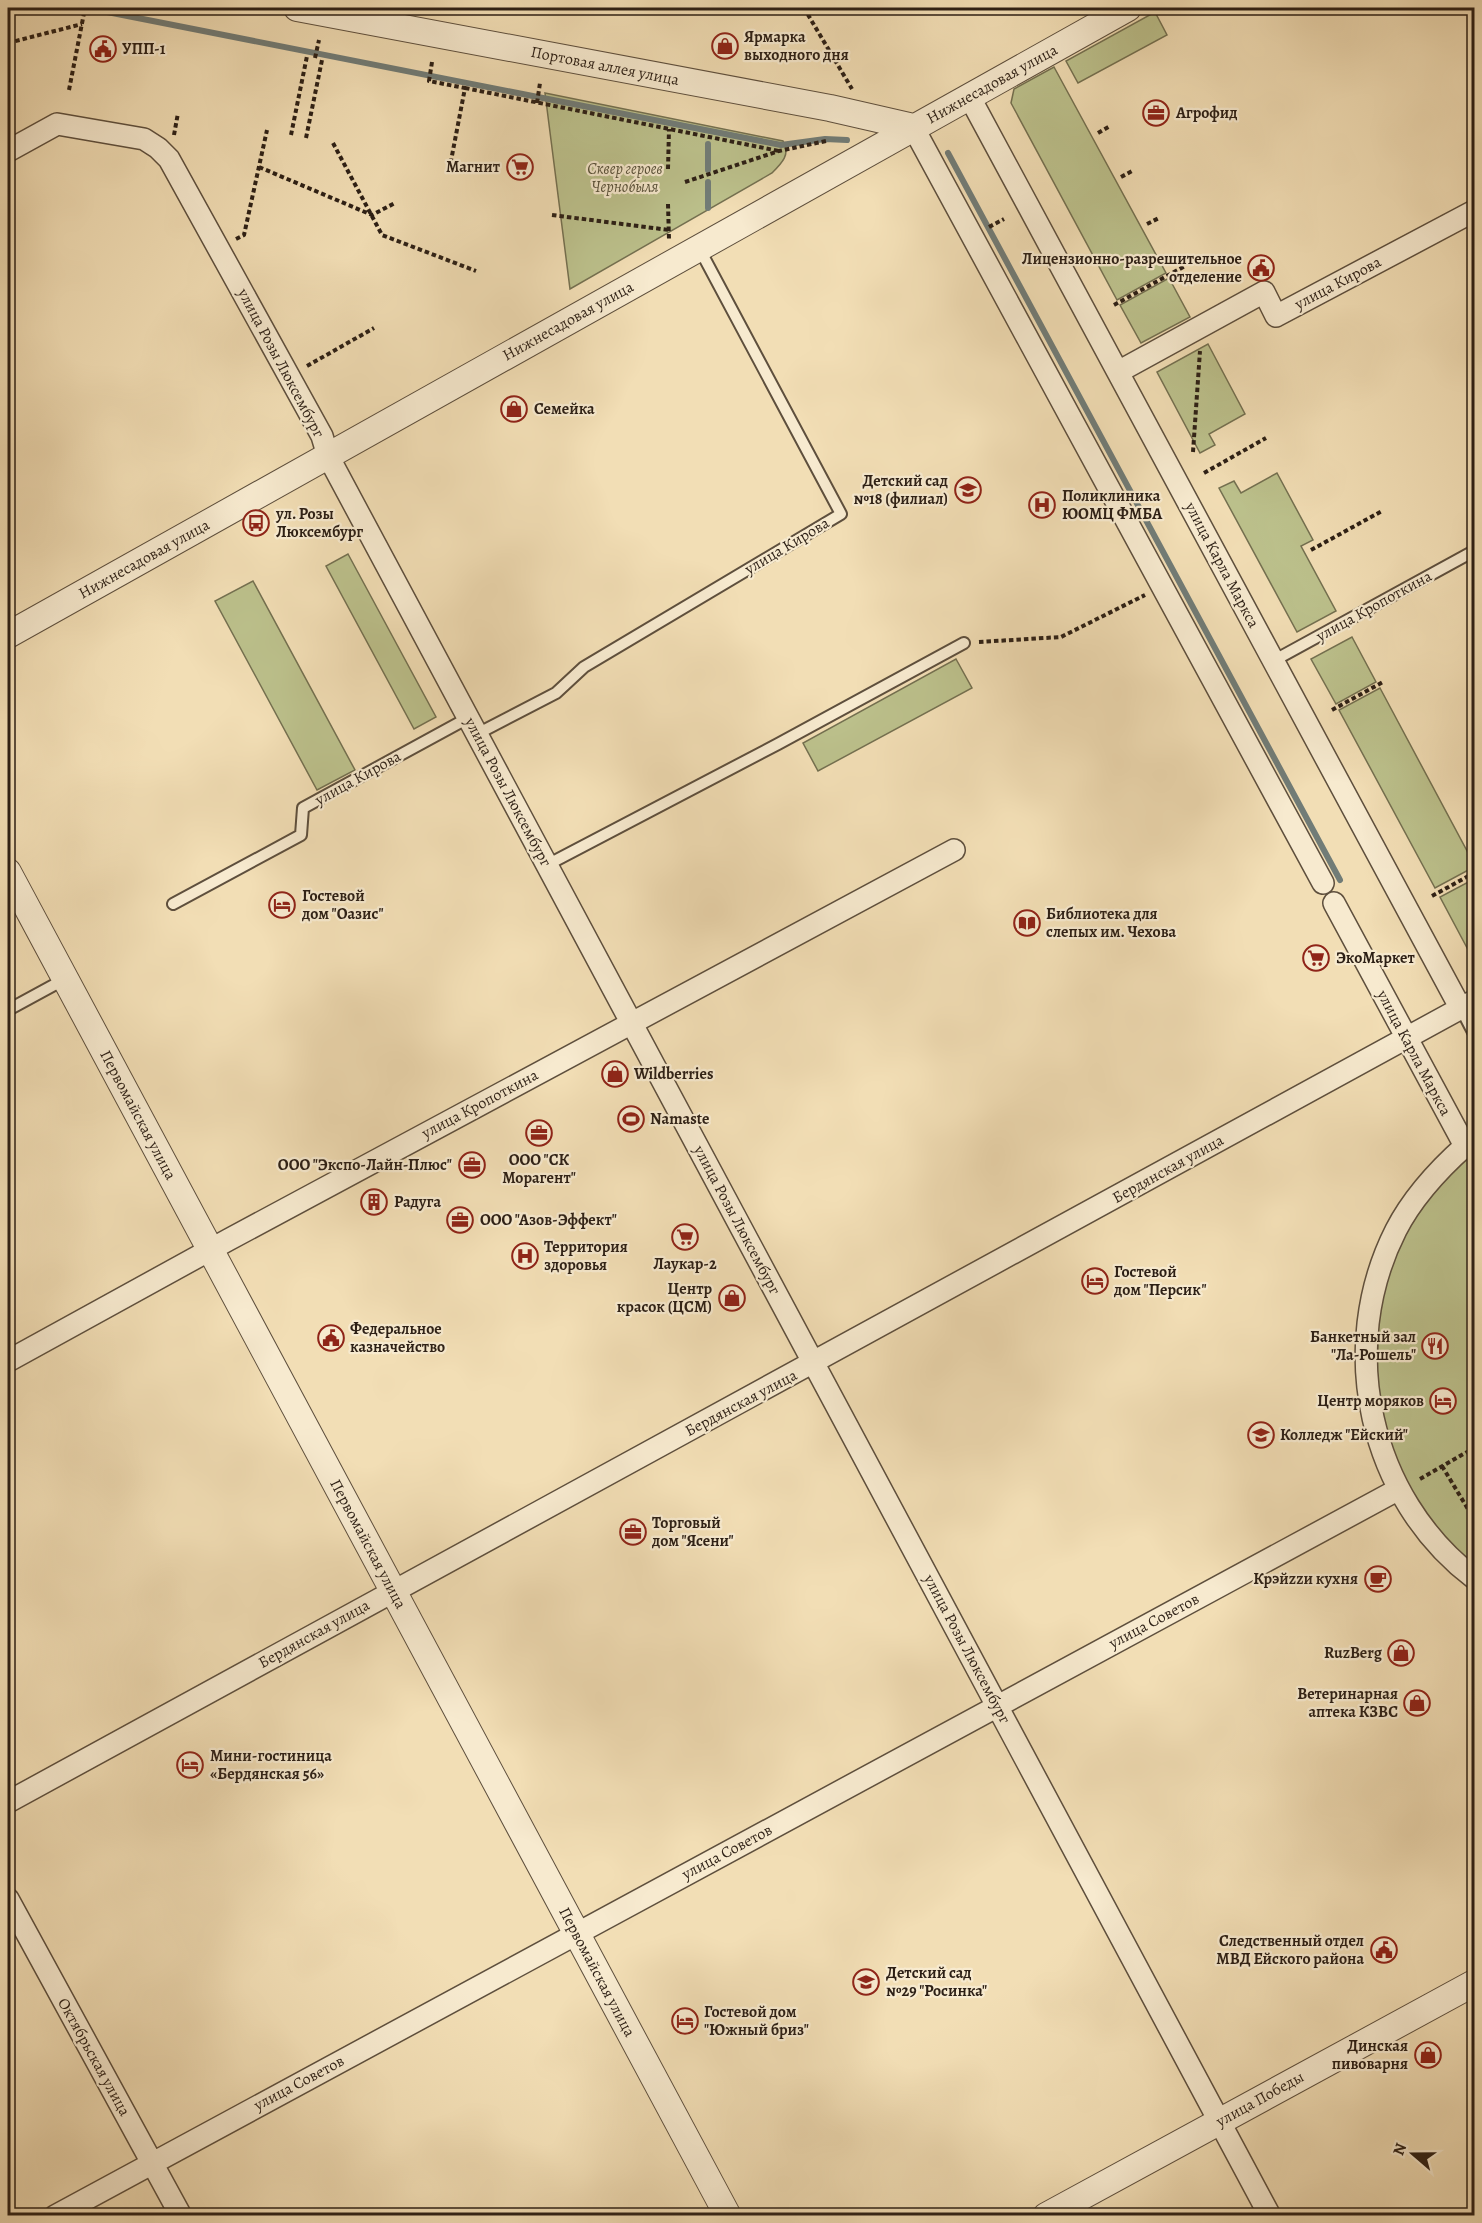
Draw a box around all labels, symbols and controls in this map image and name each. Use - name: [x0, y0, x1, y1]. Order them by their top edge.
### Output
- place label: Ярмарка выходного дня: [744, 26, 849, 66]
- shop icon: Ярмарка выходного дня: [710, 31, 740, 61]
- public building icon: УПП-1: [88, 34, 118, 64]
- place label: УПП-1: [122, 38, 166, 60]
- street label: Нижнесадовая улица: [922, 39, 1062, 129]
- street label: Портовая аллея улица: [529, 41, 682, 91]
- office icon: Агрофид: [1141, 98, 1171, 128]
- place label: Агрофид: [1175, 102, 1237, 124]
- supermarket icon: Магнит: [505, 152, 535, 182]
- place label: Магнит: [446, 156, 501, 178]
- park label: Сквер героев Чернобыля: [587, 158, 663, 198]
- place label: Лицензионно-разрешительное отделение: [1022, 248, 1242, 288]
- street label: улица Кирова: [1290, 251, 1386, 316]
- public building icon: Лицензионно-разрешительное отделение: [1246, 253, 1276, 283]
- street label: Нижнесадовая улица: [498, 276, 638, 366]
- street label: улица Розы Люксембург: [232, 284, 330, 442]
- shop icon: Семейка: [499, 394, 529, 424]
- place label: Семейка: [534, 398, 595, 420]
- place label: Детский сад №18 (филиал): [854, 470, 948, 510]
- school or university icon: Детский сад №18 (филиал): [953, 475, 983, 505]
- place label: Поликлиника ЮОМЦ ФМБА: [1062, 485, 1163, 525]
- hospital icon: Поликлиника ЮОМЦ ФМБА: [1027, 490, 1057, 520]
- street label: улица Карла Маркса: [1179, 497, 1265, 632]
- place label: ул. Розы Люксембург: [275, 503, 363, 543]
- bus stop icon: ул. Розы Люксембург: [241, 508, 271, 538]
- street label: улица Кирова: [740, 512, 834, 580]
- street label: Нижнесадовая улица: [74, 514, 214, 604]
- street label: улица Кропоткина: [1311, 565, 1436, 647]
- street label: улица Розы Люксембург: [459, 713, 557, 871]
- street label: улица Кирова: [310, 745, 405, 811]
- place label: Гостевой дом "Оазис": [301, 885, 384, 925]
- hotel icon: Гостевой дом "Оазис": [267, 890, 297, 920]
- place label: Библиотека для слепых им. Чехова: [1046, 903, 1177, 943]
- library icon: Библиотека для слепых им. Чехова: [1012, 908, 1042, 938]
- supermarket icon: ЭкоМаркет: [1301, 943, 1331, 973]
- place label: ЭкоМаркет: [1336, 947, 1415, 969]
- street label: улица Карла Маркса: [1371, 985, 1457, 1120]
- street label: Первомайская улица: [94, 1046, 182, 1184]
- shop icon: Wildberries: [600, 1059, 630, 1089]
- place label: Wildberries: [633, 1063, 713, 1085]
- street label: улица Кропоткина: [417, 1064, 543, 1144]
- sports icon: Namaste: [616, 1104, 646, 1134]
- place label: Namaste: [650, 1108, 710, 1130]
- office icon: ООО "СК Морагент": [524, 1118, 554, 1148]
- street label: Бердянская улица: [1108, 1129, 1228, 1209]
- street label: улица Розы Люксембург: [688, 1141, 786, 1299]
- place label: ООО "СК Морагент": [502, 1149, 576, 1189]
- office icon: ООО "Экспо-Лайн-Плюс": [457, 1150, 487, 1180]
- place label: ООО "Экспо-Лайн-Плюс": [278, 1154, 452, 1176]
- building icon: Радуга: [359, 1187, 389, 1217]
- place label: Радуга: [394, 1191, 441, 1213]
- office icon: ООО "Азов-Эффект": [445, 1205, 475, 1235]
- place label: ООО "Азов-Эффект": [480, 1209, 617, 1231]
- supermarket icon: Лаукар-2: [670, 1222, 700, 1252]
- place label: Территория здоровья: [544, 1236, 628, 1276]
- hospital icon: Территория здоровья: [510, 1241, 540, 1271]
- place label: Лаукар-2: [653, 1253, 717, 1275]
- place label: Гостевой дом "Персик": [1113, 1261, 1207, 1301]
- hotel icon: Гостевой дом "Персик": [1080, 1266, 1110, 1296]
- place label: Центр красок (ЦСМ): [617, 1278, 712, 1318]
- shop icon: Центр красок (ЦСМ): [717, 1283, 747, 1313]
- place label: Федеральное казначейство: [350, 1318, 445, 1358]
- public building icon: Федеральное казначейство: [316, 1323, 346, 1353]
- place label: Банкетный зал "Ла-Рошель": [1310, 1326, 1416, 1366]
- restaurant icon: Банкетный зал "Ла-Рошель": [1420, 1331, 1450, 1361]
- street label: Бердянская улица: [681, 1364, 802, 1442]
- hotel icon: Центр моряков: [1428, 1386, 1458, 1416]
- place label: Центр моряков: [1317, 1390, 1424, 1412]
- school or university icon: Колледж "Ейский": [1246, 1420, 1276, 1450]
- place label: Колледж "Ейский": [1280, 1424, 1408, 1446]
- street label: Первомайская улица: [324, 1475, 412, 1613]
- place label: Торговый дом "Ясени": [651, 1512, 734, 1552]
- office icon: Торговый дом "Ясени": [618, 1517, 648, 1547]
- cafe icon: Крэйzzи кухня: [1363, 1564, 1393, 1594]
- place label: Крэйzzи кухня: [1253, 1568, 1358, 1590]
- street label: улица Розы Люксембург: [918, 1570, 1016, 1728]
- street label: улица Советов: [1104, 1588, 1203, 1655]
- street label: Бердянская улица: [254, 1594, 374, 1674]
- shop icon: RuzBerg: [1386, 1638, 1416, 1668]
- place label: RuzBerg: [1324, 1642, 1383, 1664]
- place label: Ветеринарная аптека КЗВС: [1297, 1683, 1398, 1723]
- shop icon: Ветеринарная аптека КЗВС: [1402, 1688, 1432, 1718]
- place label: Мини-гостиница «Бердянская 56»: [210, 1745, 332, 1785]
- hotel icon: Мини-гостиница «Бердянская 56»: [175, 1750, 205, 1780]
- street label: улица Советов: [677, 1819, 776, 1886]
- street label: Первомайская улица: [553, 1903, 641, 2041]
- place label: Следственный отдел МВД Ейского района: [1216, 1930, 1364, 1970]
- public building icon: Следственный отдел МВД Ейского района: [1369, 1935, 1399, 1965]
- place label: Детский сад №29 "Росинка": [886, 1962, 987, 2002]
- school or university icon: Детский сад №29 "Росинка": [851, 1967, 881, 1997]
- street label: Октябрьская улица: [52, 1994, 136, 2121]
- place label: Гостевой дом "Южный бриз": [704, 2001, 809, 2041]
- hotel icon: Гостевой дом "Южный бриз": [670, 2006, 700, 2036]
- place label: Динская пивоварня: [1332, 2035, 1408, 2075]
- shop icon: Динская пивоварня: [1413, 2040, 1443, 2070]
- street label: улица Советов: [249, 2050, 348, 2117]
- street label: улица Победы: [1211, 2066, 1308, 2133]
- north arrow: [1383, 2124, 1443, 2184]
- text: N: [1388, 2140, 1412, 2158]

